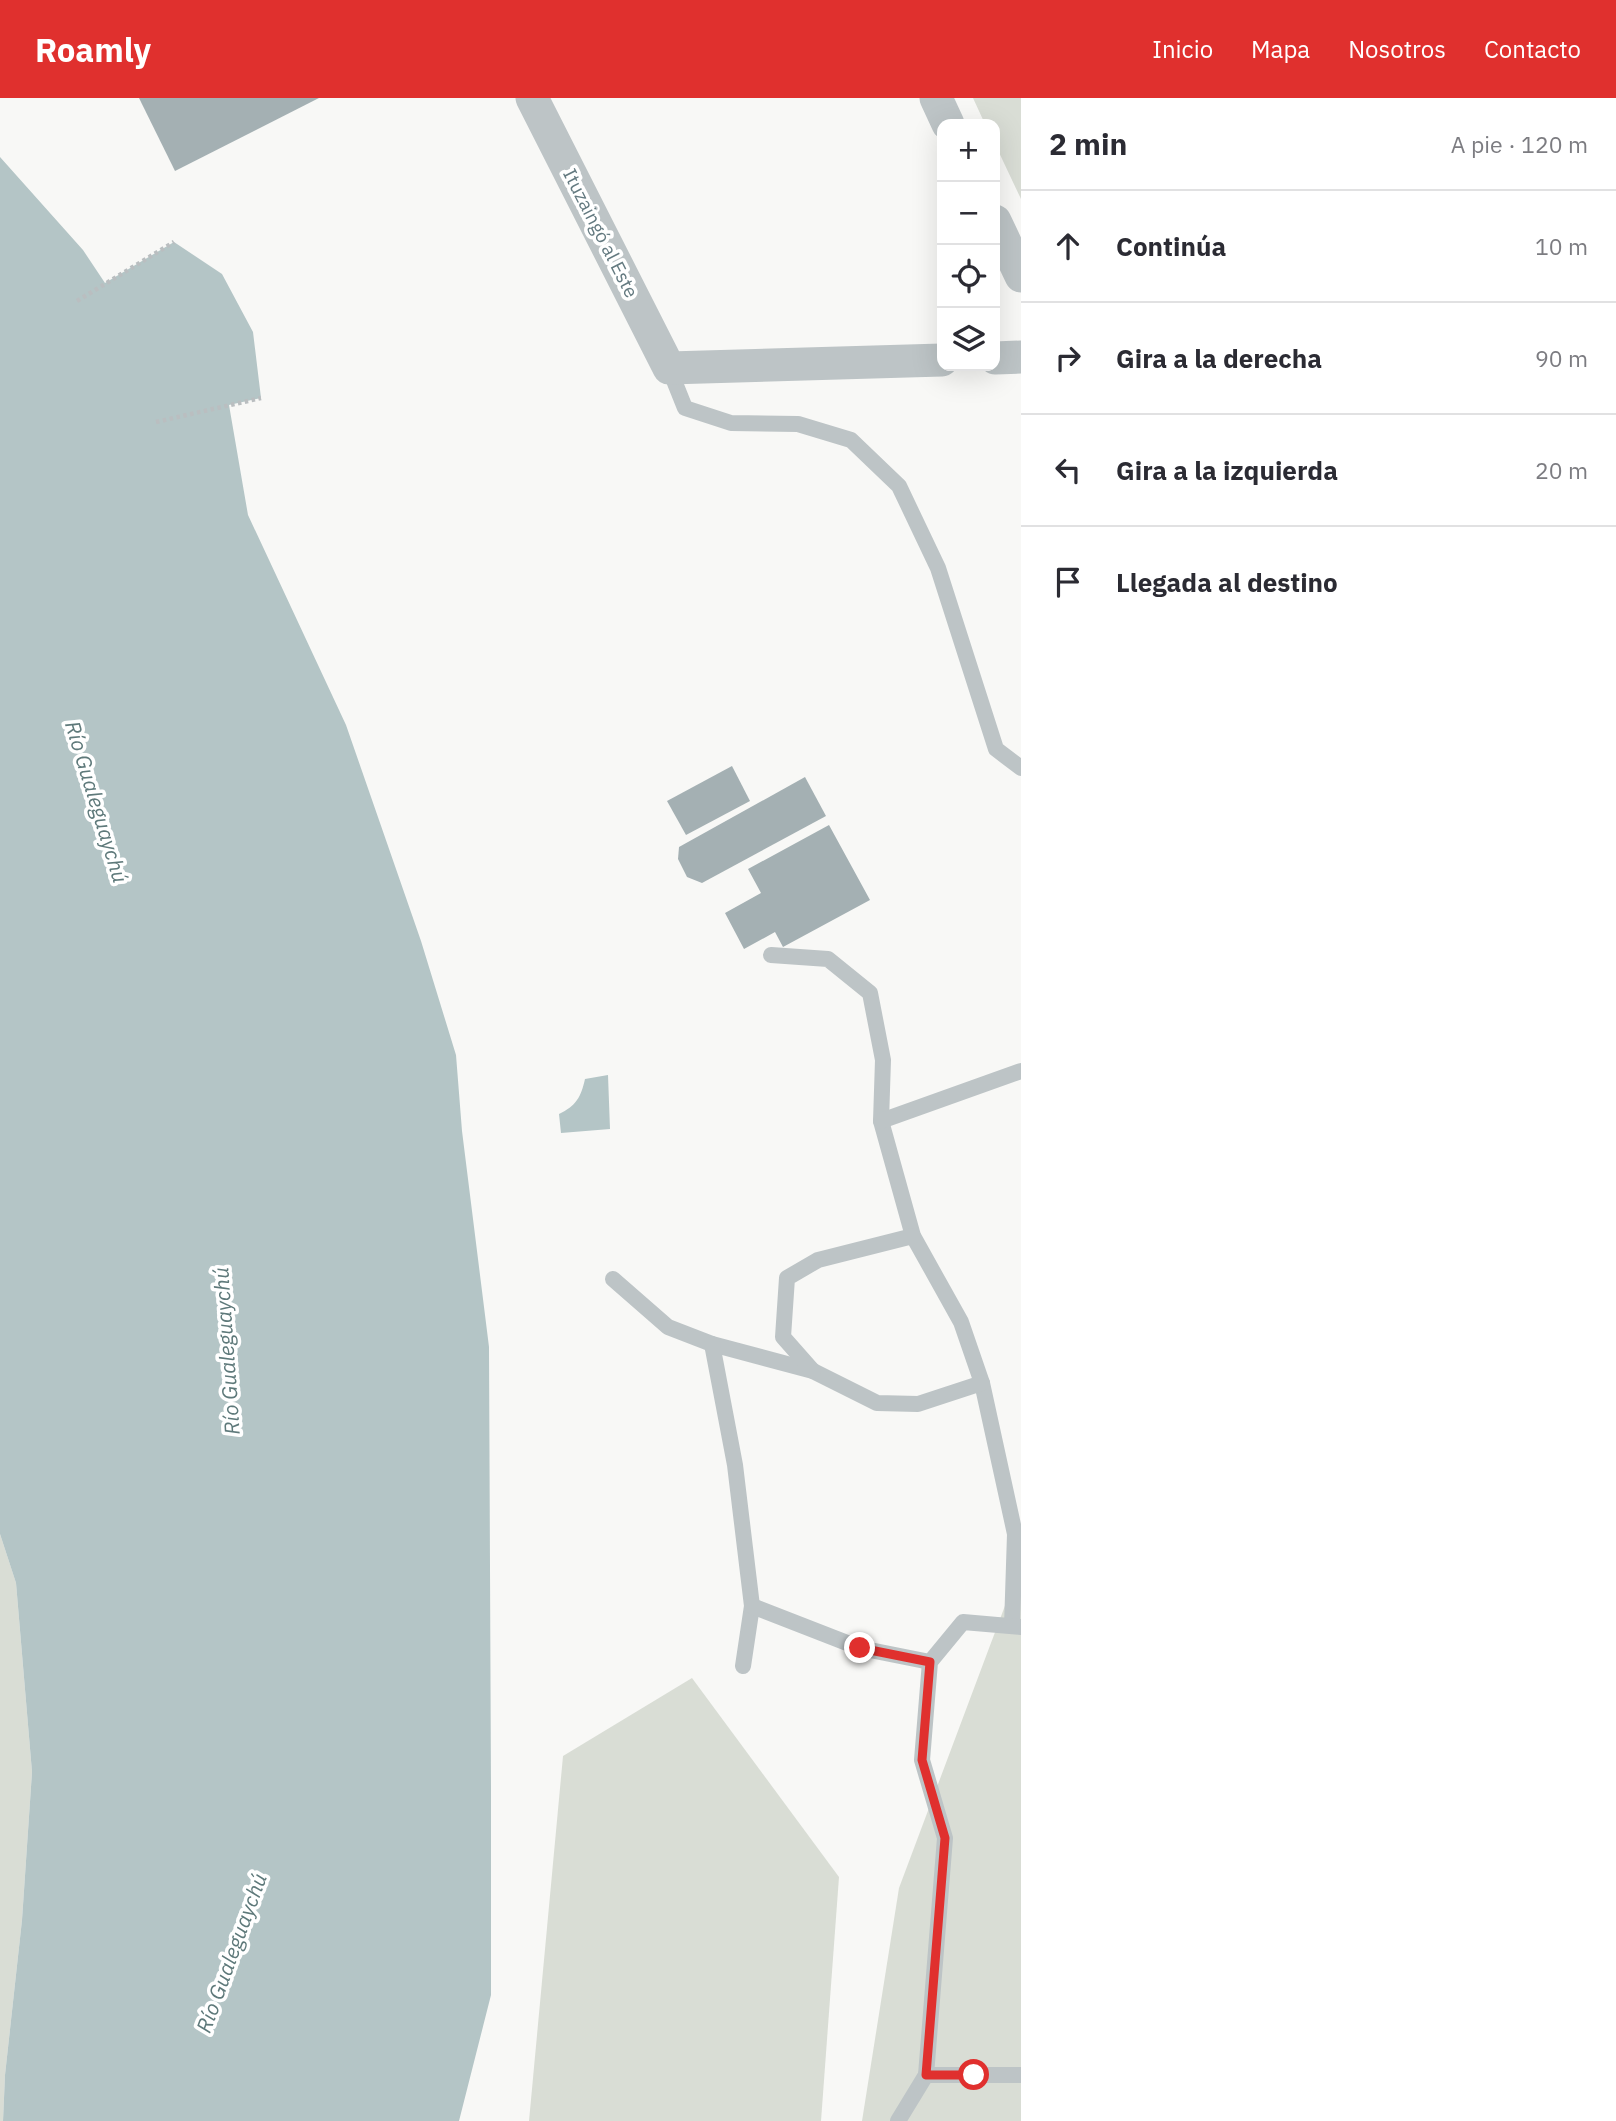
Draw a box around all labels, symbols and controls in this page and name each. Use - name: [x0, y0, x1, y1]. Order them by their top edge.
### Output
- text: Roamly: [35, 28, 151, 71]
- text: Inicio: [1152, 33, 1213, 65]
- text: Mapa: [1251, 33, 1310, 65]
- text: Nosotros: [1348, 33, 1446, 65]
- text: Contacto: [1484, 33, 1581, 65]
- map controls: [937, 119, 1000, 371]
- button: +: [937, 119, 1000, 182]
- text: 2 min: [1049, 124, 1127, 163]
- text: A pie · 120 m: [1451, 129, 1588, 159]
- street label: Ituzaingó al Este: [558, 164, 644, 302]
- button: −: [937, 182, 1000, 245]
- icon: ahead: [1049, 227, 1087, 265]
- text: Continúa: [1116, 229, 1226, 263]
- text: 10 m: [1535, 231, 1588, 261]
- button: locate: [937, 245, 1000, 308]
- button: layers: [937, 308, 1000, 371]
- icon: right: [1049, 339, 1087, 377]
- text: Gira a la derecha: [1116, 341, 1322, 375]
- text: 90 m: [1535, 343, 1588, 373]
- icon: left: [1049, 451, 1087, 489]
- text: Gira a la izquierda: [1116, 453, 1338, 487]
- text: 20 m: [1535, 455, 1588, 485]
- icon: arrive: [1049, 563, 1087, 601]
- text: Llegada al destino: [1116, 565, 1338, 599]
- water label: Río Gualeguaychú: [59, 717, 135, 886]
- water label: Río Gualeguaychú: [206, 1266, 246, 1436]
- route end: [844, 1632, 875, 1663]
- water label: Río Gualeguaychú: [189, 1869, 273, 2036]
- route start: [958, 2059, 989, 2090]

